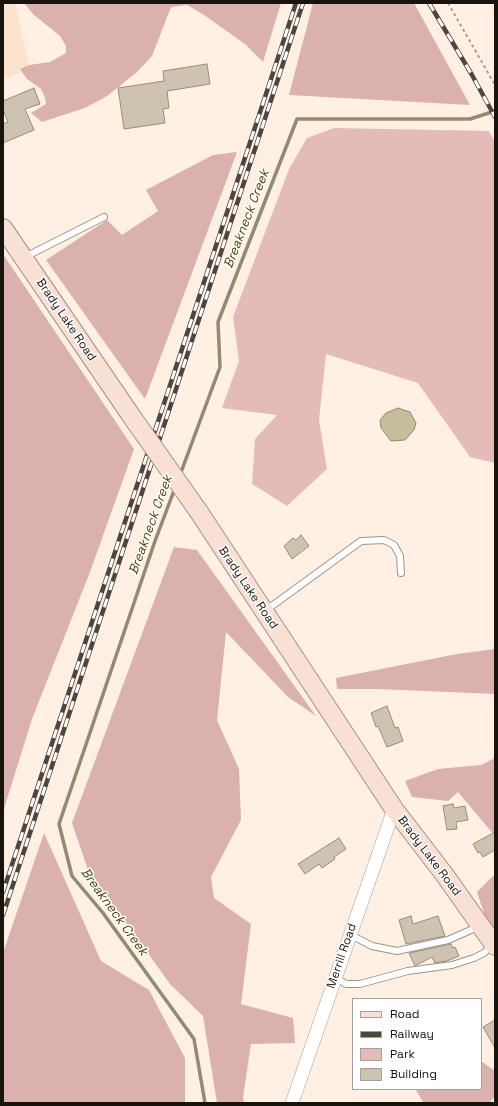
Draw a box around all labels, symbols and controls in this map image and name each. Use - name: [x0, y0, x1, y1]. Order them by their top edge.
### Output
- water label: Breakneck Creek: [221, 167, 273, 271]
- street label: Brady Lake Road: [33, 276, 99, 364]
- water label: Breakneck Creek: [126, 473, 176, 577]
- street label: Brady Lake Road: [215, 544, 281, 632]
- street label: Brady Lake Road: [394, 813, 464, 899]
- water label: Breakneck Creek: [77, 865, 151, 959]
- street label: Merrill Road: [324, 922, 360, 990]
- legend: [352, 998, 482, 1090]
- text: Road: [390, 1006, 419, 1022]
- text: Railway: [390, 1026, 434, 1042]
- text: Park: [390, 1046, 415, 1062]
- text: Building: [390, 1066, 437, 1082]

